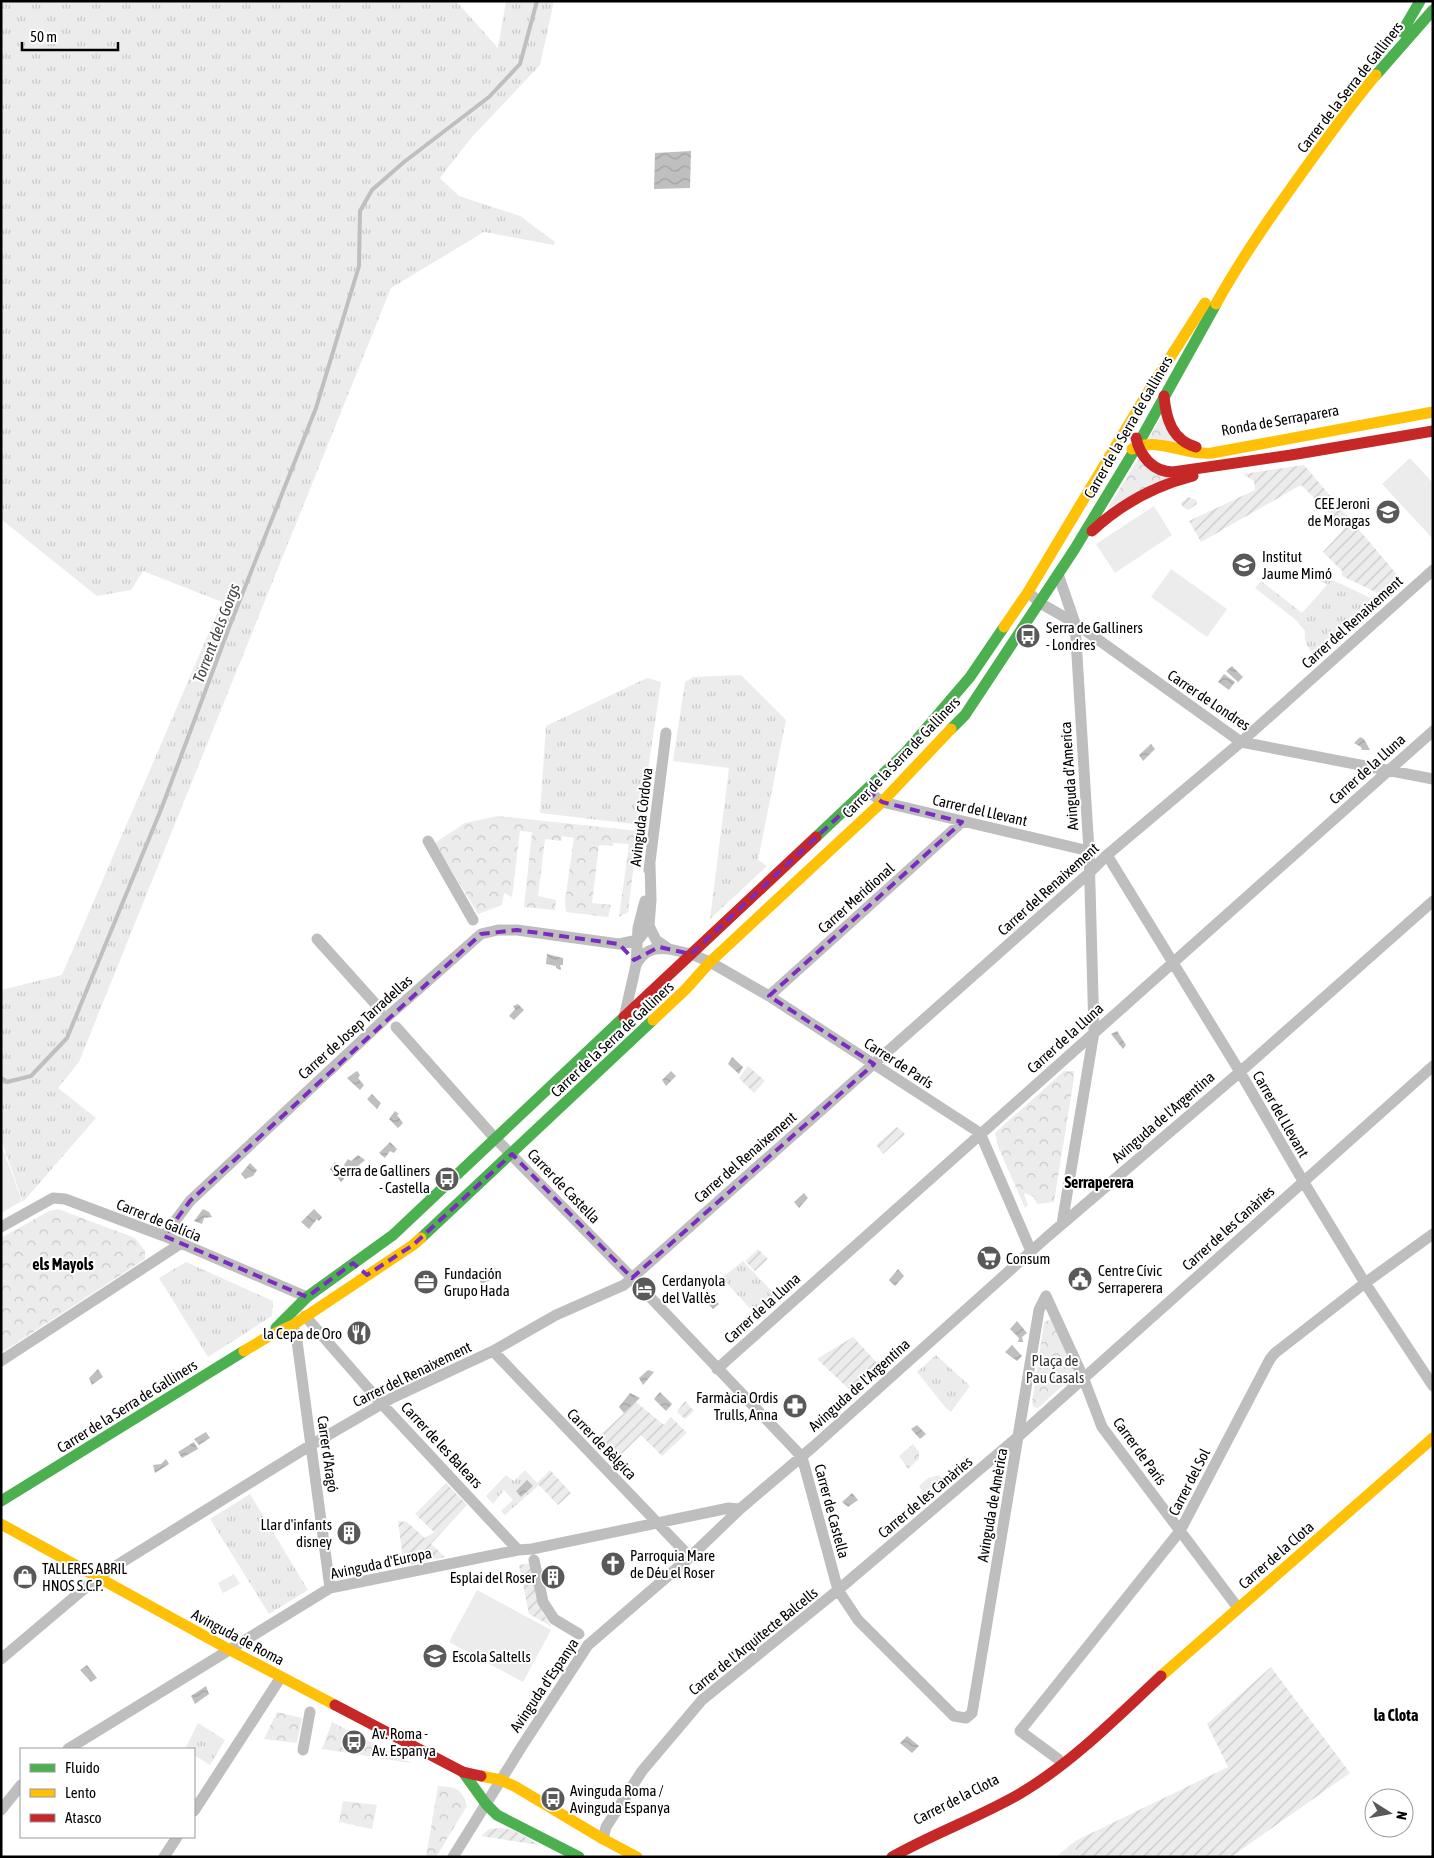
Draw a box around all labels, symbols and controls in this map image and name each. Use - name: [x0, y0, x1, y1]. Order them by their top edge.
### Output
- street label: Carrer de la Serra de Galliners: [1294, 18, 1406, 156]
- scale bar: [22, 20, 119, 52]
- text: 50 m: [30, 28, 57, 45]
- street label: Carrer de la Serra de Galliners: [1080, 353, 1176, 501]
- street label: Ronda de Serraparera: [1220, 401, 1340, 439]
- place label: CEE Jeroni de Moragas: [1307, 495, 1370, 529]
- school or university icon: CEE Jeroni de Moragas: [1375, 499, 1401, 525]
- place label: Institut Jaume Mimó: [1262, 548, 1332, 582]
- school or university icon: Institut Jaume Mimó: [1231, 552, 1257, 578]
- street label: Carrer del Renaixement: [1298, 572, 1406, 672]
- water label: Torrent dels Gorgs: [189, 581, 244, 685]
- place label: Serra de Galliners - Londres: [1046, 619, 1143, 653]
- bus stop icon: Serra de Galliners - Londres: [1015, 623, 1041, 649]
- street label: Carrer de Londres: [1165, 666, 1253, 734]
- street label: Carrer de la Serra de Galliners: [839, 693, 963, 821]
- street label: Avinguda d'America: [1057, 721, 1081, 831]
- street label: Carrer de la Lluna: [1326, 731, 1408, 807]
- street label: Avinguda Còrdova: [627, 767, 655, 867]
- street label: Carrer del Llevant: [931, 791, 1029, 829]
- street label: Carrer del Renaixement: [994, 839, 1102, 939]
- street label: Carrer Meridional: [814, 859, 898, 937]
- street label: Carrer de Josep Tarradellas: [295, 971, 415, 1083]
- street label: Carrer de la Serra de Galliners: [547, 978, 677, 1100]
- street label: Carrer de la Lluna: [1024, 1000, 1106, 1076]
- street label: Carrer de París: [861, 1034, 937, 1092]
- street label: Avinguda de l'Argentina: [1108, 1068, 1218, 1166]
- street label: Carrer del Llevant: [1249, 1068, 1313, 1160]
- street label: Carrer del Renaixement: [690, 1108, 800, 1206]
- street label: Carrer de Castella: [524, 1145, 604, 1227]
- place label: Serra de Galliners - Castella: [333, 1162, 430, 1196]
- bus stop icon: Serra de Galliners - Castella: [434, 1166, 460, 1192]
- district label: Serraperera: [1064, 1173, 1134, 1191]
- street label: Carrer de les Canàries: [1179, 1182, 1277, 1274]
- street label: Carrer de Galícia: [114, 1195, 204, 1245]
- supermarket icon: Consum: [976, 1245, 1002, 1271]
- place label: Consum: [1006, 1250, 1050, 1267]
- district label: els Mayols: [32, 1255, 94, 1273]
- place label: Centre Cívic Serraperera: [1098, 1262, 1163, 1296]
- place label: Fundación Grupo Hada: [444, 1265, 510, 1299]
- public building icon: Centre Cívic Serraperera: [1067, 1266, 1093, 1292]
- office icon: Fundación Grupo Hada: [413, 1269, 439, 1295]
- street label: Carrer de la Lluna: [721, 1270, 803, 1346]
- place label: Cerdanyola del Vallès: [662, 1272, 725, 1306]
- hotel icon: Cerdanyola del Vallès: [631, 1276, 657, 1302]
- restaurant icon: la Cepa de Oro: [346, 1320, 372, 1346]
- place label: la Cepa de Oro: [263, 1325, 342, 1342]
- street label: Avinguda de l'Argentina: [805, 1335, 913, 1435]
- street label: Carrer del Renaixement: [350, 1338, 474, 1410]
- park label: Plaça de Pau Casals: [1026, 1352, 1084, 1386]
- street label: Carrer de la Serra de Galliners: [54, 1356, 200, 1456]
- place label: Farmàcia Ordis Trulls, Anna: [696, 1389, 778, 1423]
- pharmacy icon: Farmàcia Ordis Trulls, Anna: [782, 1393, 808, 1419]
- street label: Carrer de les Balears: [398, 1399, 486, 1491]
- street label: Carrer de Bèlgica: [564, 1405, 640, 1483]
- street label: Carrer de París: [1110, 1414, 1170, 1488]
- street label: Carrer d'Aragó: [314, 1415, 342, 1493]
- street label: Carrer del Sol: [1165, 1446, 1213, 1518]
- street label: Avinguda de Amèrica: [974, 1447, 1010, 1563]
- street label: Carrer de les Canàries: [874, 1453, 976, 1541]
- street label: Carrer de Castella: [811, 1462, 853, 1560]
- place label: Llar d'infants disney: [260, 1516, 332, 1550]
- street label: Carrer de la Clota: [1235, 1518, 1317, 1592]
- building icon: Llar d'infants disney: [336, 1520, 362, 1546]
- street label: Avinguda d'Europa: [329, 1544, 433, 1582]
- place label: Parroquia Mare de Déu el Roser: [630, 1547, 715, 1581]
- church icon: Parroquia Mare de Déu el Roser: [600, 1551, 626, 1577]
- place label: TALLERES ABRIL HNOS S.C.P.: [42, 1560, 127, 1594]
- shop icon: TALLERES ABRIL HNOS S.C.P.: [12, 1564, 38, 1590]
- building icon: Esplai del Roser: [540, 1564, 566, 1590]
- place label: Esplai del Roser: [450, 1569, 537, 1586]
- street label: Carrer de l'Arquitecte Balcells: [685, 1584, 821, 1698]
- street label: Avinguda de Roma: [189, 1605, 287, 1669]
- street label: Avinguda d'Espanya: [506, 1635, 582, 1735]
- school or university icon: Escola Saltells: [422, 1643, 448, 1669]
- place label: Escola Saltells: [452, 1648, 531, 1665]
- district label: la Clota: [1374, 1706, 1418, 1724]
- place label: Av. Roma - Av. Espanya: [372, 1725, 436, 1759]
- bus stop icon: Av. Roma - Av. Espanya: [341, 1729, 367, 1755]
- legend: [20, 1748, 195, 1838]
- text: Fluido: [65, 1759, 100, 1776]
- street label: Carrer de la Clota: [910, 1770, 1002, 1828]
- place label: Avinguda Roma / Avinguda Espanya: [570, 1782, 670, 1816]
- text: Lento: [65, 1784, 96, 1801]
- bus stop icon: Avinguda Roma / Avinguda Espanya: [540, 1786, 566, 1812]
- north arrow: [1364, 1788, 1414, 1838]
- text: Atasco: [65, 1809, 102, 1826]
- text: N: [1393, 1810, 1410, 1821]

